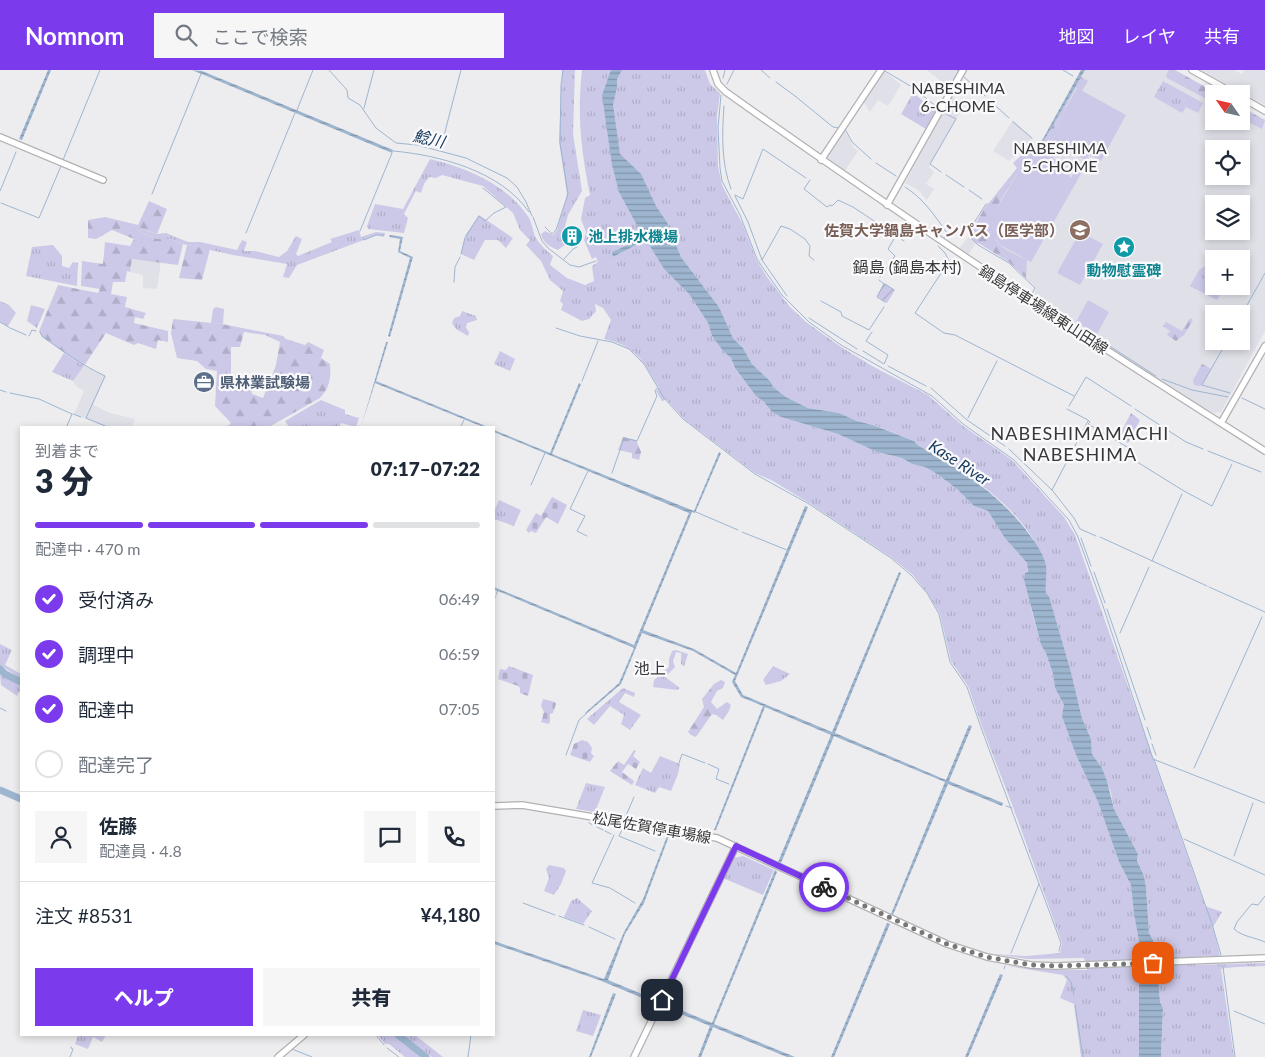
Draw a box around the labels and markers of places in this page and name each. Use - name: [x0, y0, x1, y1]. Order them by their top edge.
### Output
- school or university icon: 佐賀大学鍋島キャンパス（医学部）: [1068, 218, 1092, 242]
- place label: 佐賀大学鍋島キャンパス（医学部）: [824, 221, 1064, 239]
- building icon: 池上排水機場: [560, 224, 584, 248]
- place label: 池上排水機場: [588, 227, 678, 245]
- place icon: 動物慰霊碑: [1112, 235, 1136, 259]
- place label: 動物慰霊碑: [1086, 261, 1162, 279]
- office icon: 県林業試験場: [192, 370, 216, 394]
- place label: 県林業試験場: [220, 373, 310, 391]
- pin: [1132, 942, 1174, 984]
- pin: [641, 979, 683, 1021]

